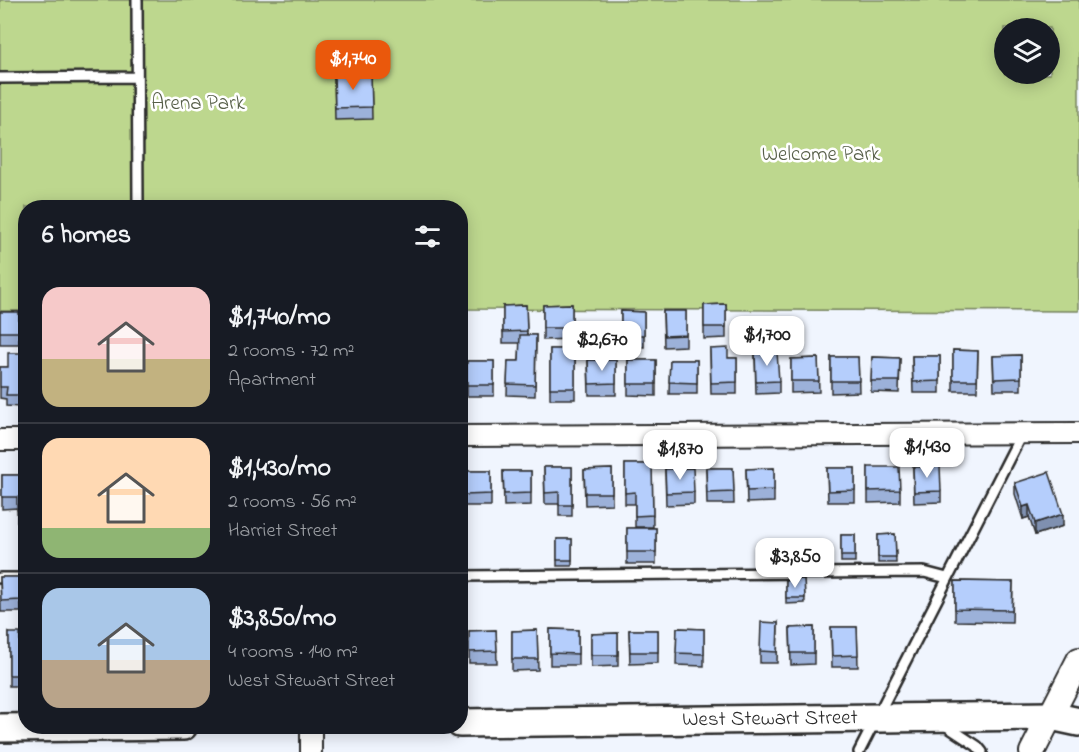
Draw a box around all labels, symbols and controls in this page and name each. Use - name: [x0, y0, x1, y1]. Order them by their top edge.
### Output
- map controls: [994, 18, 1060, 84]
- button: layers: [994, 18, 1060, 84]
- pin: $1,740: [304, 40, 402, 91]
- text: $1,740: [329, 45, 377, 74]
- park label: Arena Park: [151, 89, 246, 119]
- park label: Welcome Park: [762, 140, 881, 170]
- text: 6 homes: [42, 217, 131, 255]
- icon: filters: [411, 220, 444, 253]
- text: $1,740/mo: [228, 299, 331, 337]
- icon: home: [90, 311, 162, 383]
- pin: $1,700: [718, 316, 816, 367]
- pin: $2,670: [553, 321, 651, 372]
- text: $1,700: [743, 321, 791, 350]
- text: $2,670: [576, 326, 628, 355]
- text: 2 rooms · 72 m²: [228, 337, 355, 366]
- text: Apartment: [228, 366, 316, 395]
- pin: $1,430: [878, 428, 976, 479]
- pin: $1,870: [631, 430, 729, 481]
- text: $1,430: [903, 433, 951, 462]
- text: $1,870: [657, 435, 703, 464]
- text: $1,430/mo: [228, 450, 331, 488]
- icon: home: [90, 462, 162, 534]
- text: 2 rooms · 56 m²: [228, 488, 357, 517]
- text: Harriet Street: [228, 517, 338, 546]
- pin: $3,850: [746, 538, 844, 589]
- text: $3,850: [769, 543, 821, 572]
- text: $3,850/mo: [228, 600, 337, 638]
- icon: home: [90, 612, 162, 684]
- text: 4 rooms · 140 m²: [228, 638, 358, 667]
- text: West Stewart Street: [228, 667, 395, 696]
- street label: West Stewart Street: [682, 703, 858, 735]

